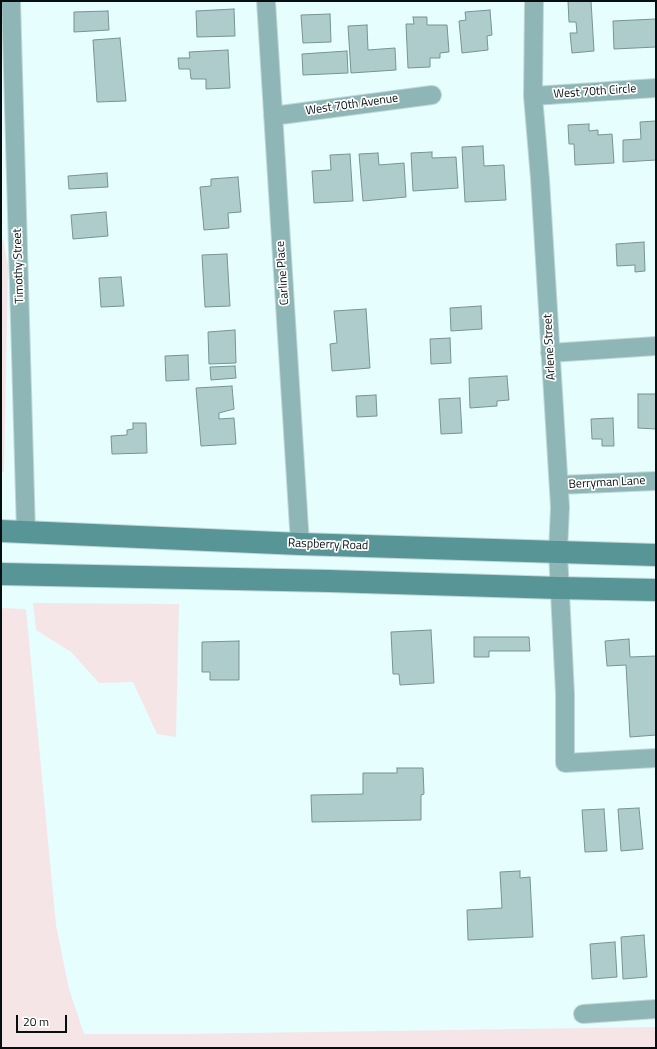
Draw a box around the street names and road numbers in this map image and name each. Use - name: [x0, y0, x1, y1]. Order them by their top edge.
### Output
- street label: West 70th Circle: [553, 82, 637, 102]
- street label: West 70th Avenue: [305, 91, 399, 119]
- street label: Timothy Street: [10, 228, 28, 304]
- street label: Carline Place: [274, 240, 292, 306]
- street label: Arlene Street: [541, 314, 559, 380]
- street label: Berryman Lane: [568, 474, 646, 492]
- street label: Raspberry Road: [288, 536, 368, 554]

